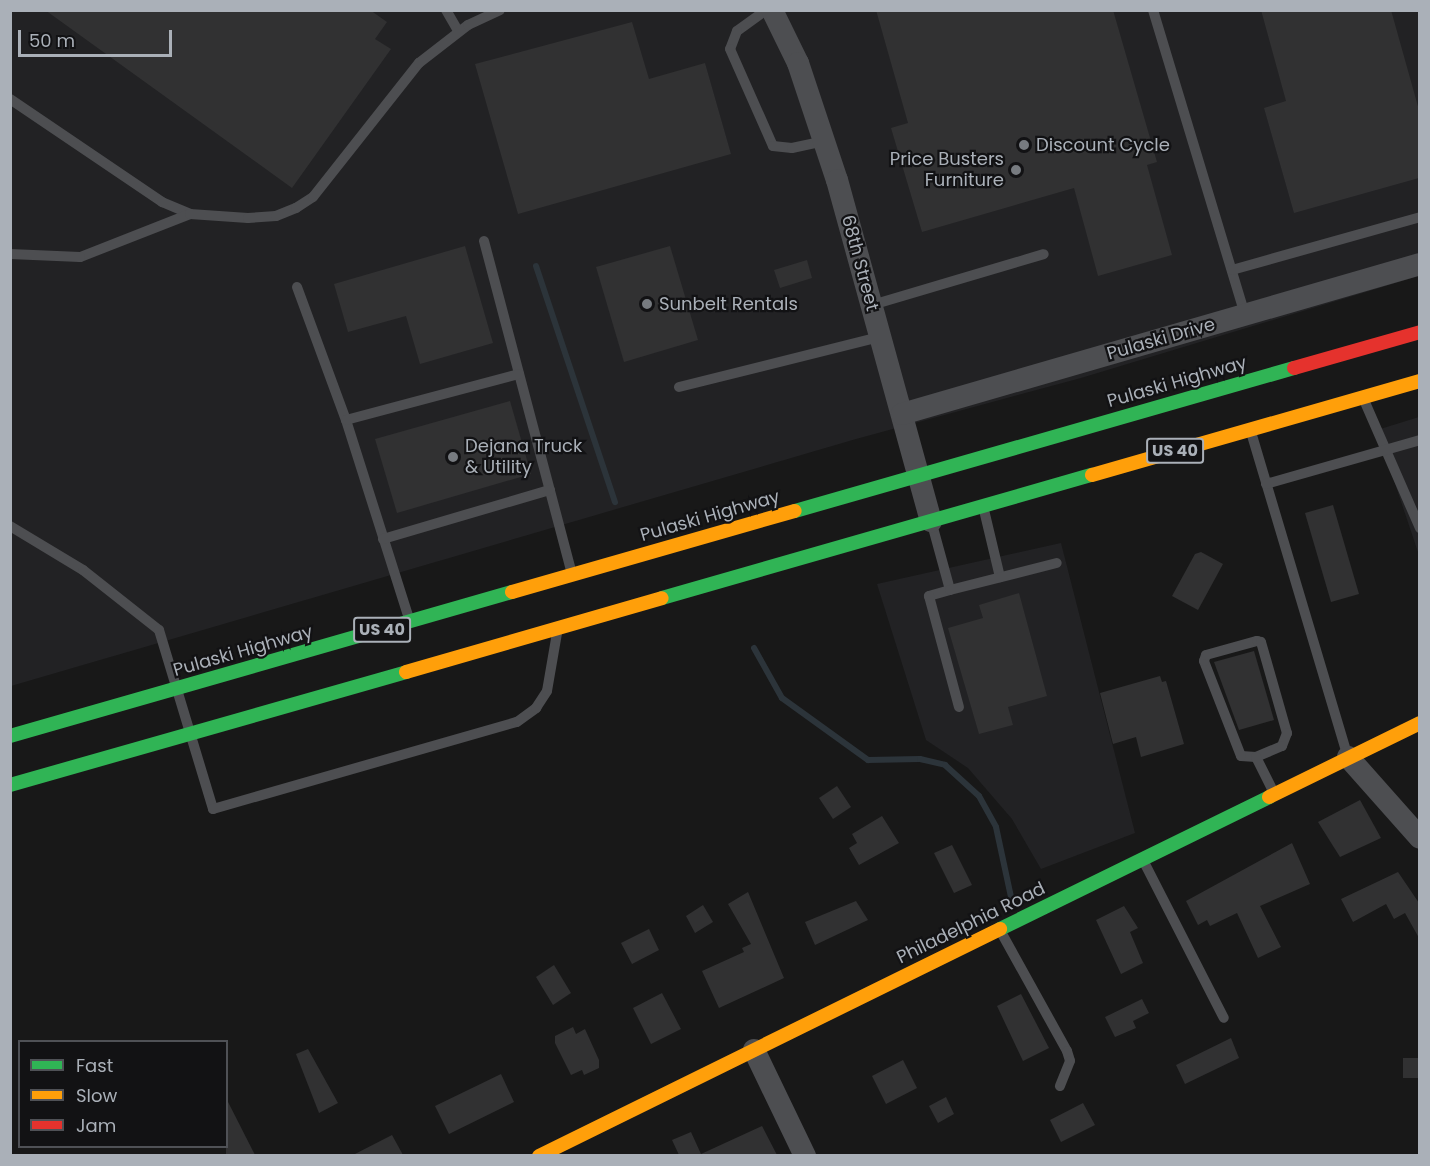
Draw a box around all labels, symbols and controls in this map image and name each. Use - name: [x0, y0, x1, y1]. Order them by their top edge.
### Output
- scale bar: [21, 18, 176, 56]
- text: 50 m: [29, 28, 75, 53]
- place label: Discount Cycle: [1036, 134, 1170, 156]
- marker: Discount Cycle: [1017, 138, 1031, 152]
- place label: Price Busters Furniture: [890, 149, 1004, 192]
- marker: Price Busters Furniture: [1009, 163, 1023, 177]
- street label: 68th Street: [837, 213, 883, 313]
- place label: Sunbelt Rentals: [659, 293, 798, 315]
- marker: Sunbelt Rentals: [640, 297, 654, 311]
- street label: Pulaski Drive: [1104, 313, 1218, 365]
- street label: Pulaski Highway: [1105, 352, 1249, 412]
- place label: Dejana Truck & Utility: [465, 436, 582, 478]
- road number: US 40: [1145, 438, 1205, 464]
- marker: Dejana Truck & Utility: [446, 450, 460, 464]
- street label: Pulaski Highway: [638, 486, 782, 546]
- road number: US 40: [352, 617, 412, 643]
- street label: Pulaski Highway: [171, 621, 315, 681]
- street label: Philadelphia Road: [893, 878, 1049, 968]
- legend: [18, 1040, 228, 1148]
- text: Fast: [76, 1053, 113, 1078]
- text: Slow: [76, 1083, 117, 1108]
- text: Jam: [76, 1113, 116, 1138]

